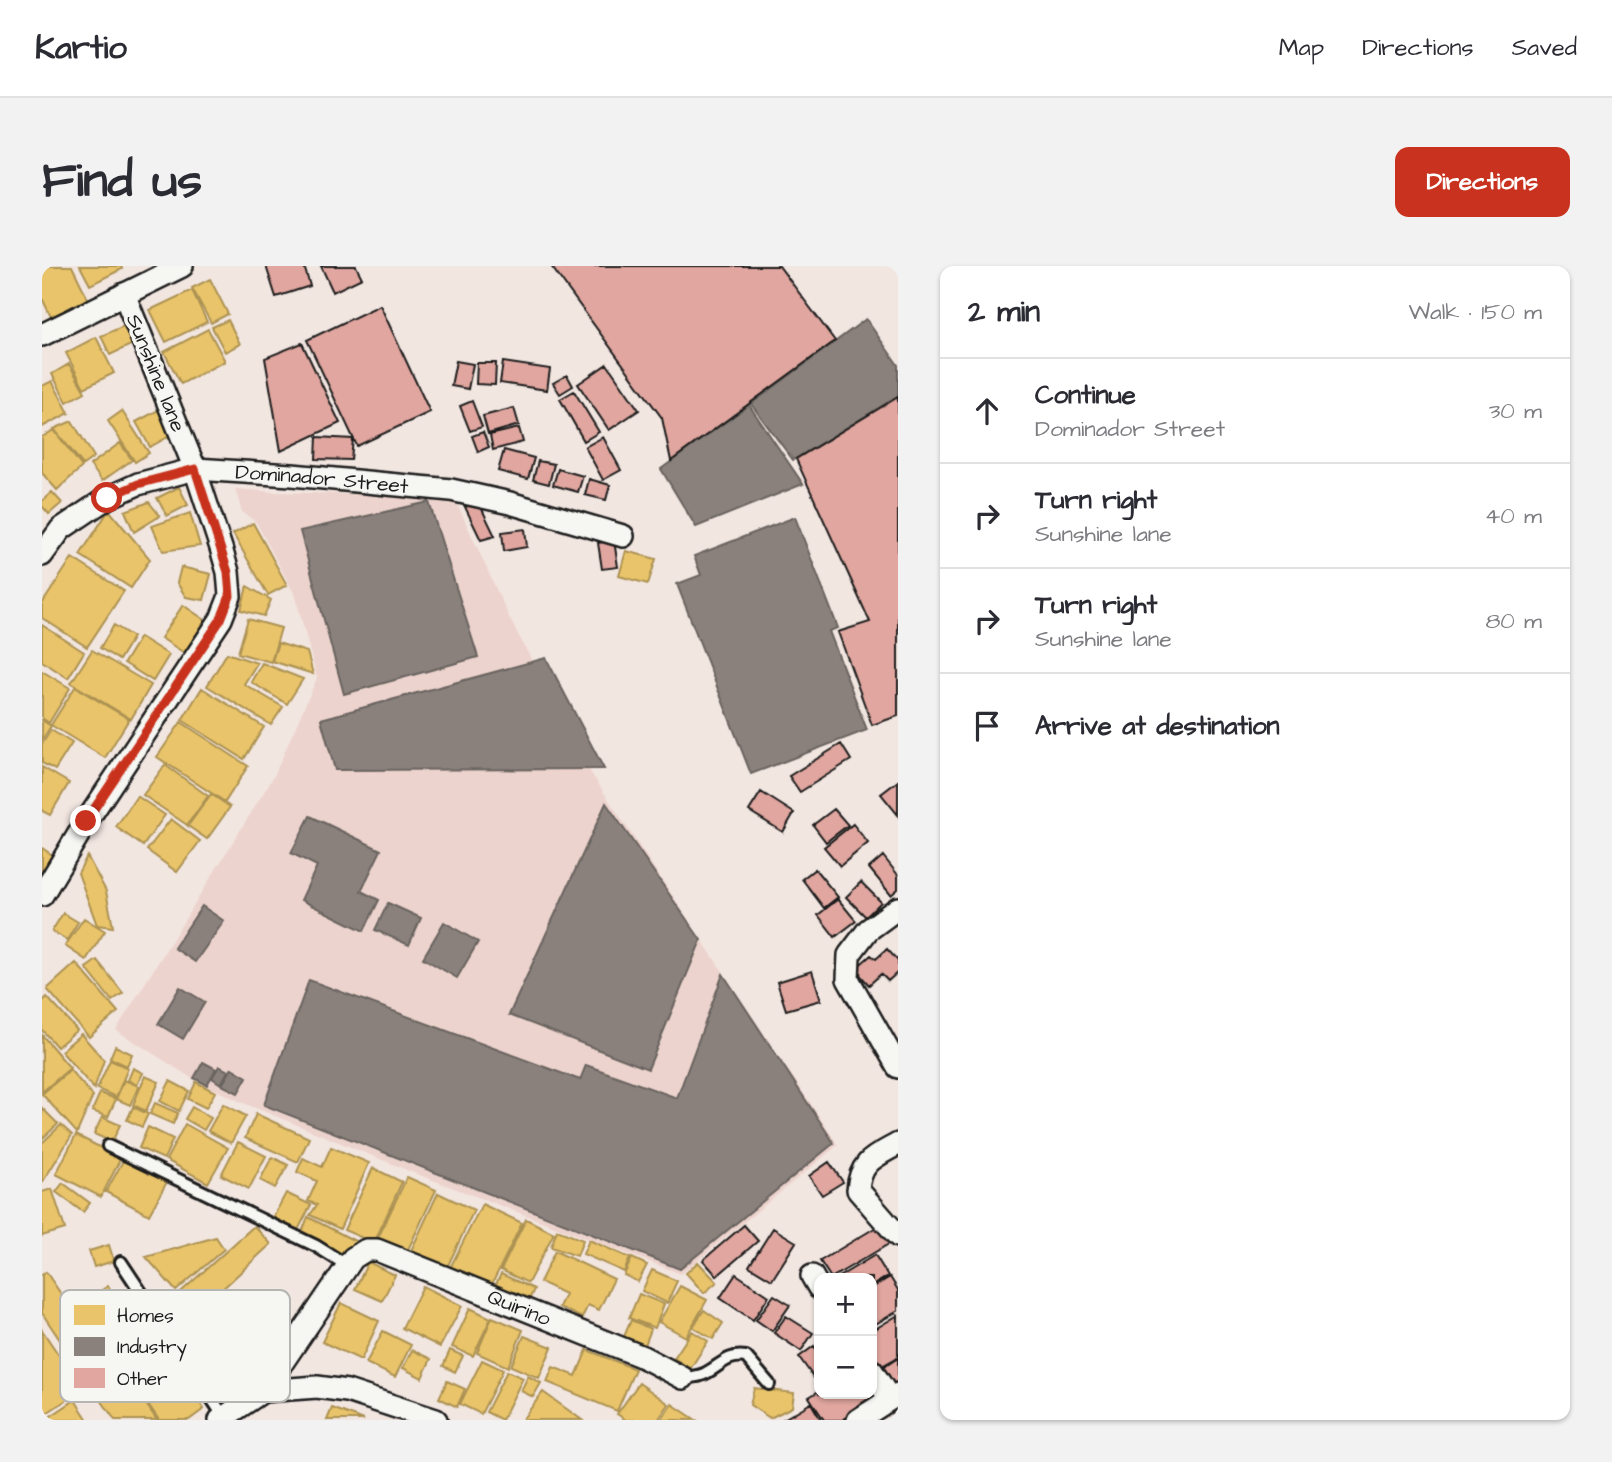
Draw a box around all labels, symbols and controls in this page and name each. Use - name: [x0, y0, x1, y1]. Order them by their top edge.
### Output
- text: Kartio: [35, 25, 127, 71]
- text: Map: [1279, 31, 1324, 65]
- text: Directions: [1362, 31, 1474, 65]
- text: Saved: [1512, 31, 1577, 65]
- button: Directions: [1395, 147, 1570, 217]
- text: Find us: [42, 148, 202, 216]
- text: 2 min: [968, 291, 1040, 333]
- text: Walk · 150 m: [1408, 296, 1542, 328]
- street label: Sunshine lane: [119, 310, 193, 436]
- text: Continue: [1035, 377, 1136, 413]
- icon: ahead: [968, 392, 1006, 430]
- text: 30 m: [1489, 395, 1542, 427]
- text: Dominador Street: [1035, 413, 1225, 445]
- street label: Dominador Street: [235, 457, 410, 500]
- route start: [91, 482, 122, 513]
- text: Turn right: [1035, 482, 1157, 518]
- icon: right: [968, 497, 1006, 535]
- text: 40 m: [1485, 500, 1542, 532]
- text: Sunshine lane: [1035, 518, 1172, 550]
- text: Turn right: [1035, 587, 1157, 623]
- icon: right: [968, 602, 1006, 640]
- text: 80 m: [1485, 605, 1542, 637]
- text: Sunshine lane: [1035, 623, 1172, 655]
- icon: arrive: [968, 707, 1006, 745]
- text: Arrive at destination: [1035, 708, 1280, 744]
- route end: [70, 805, 101, 836]
- map controls: [814, 1273, 877, 1399]
- button: +: [814, 1273, 877, 1336]
- street label: Quirino: [483, 1281, 555, 1333]
- legend: [60, 1290, 290, 1402]
- text: Homes: [117, 1303, 174, 1330]
- text: Industry: [117, 1334, 187, 1362]
- button: −: [814, 1336, 877, 1399]
- text: Other: [117, 1366, 168, 1393]

